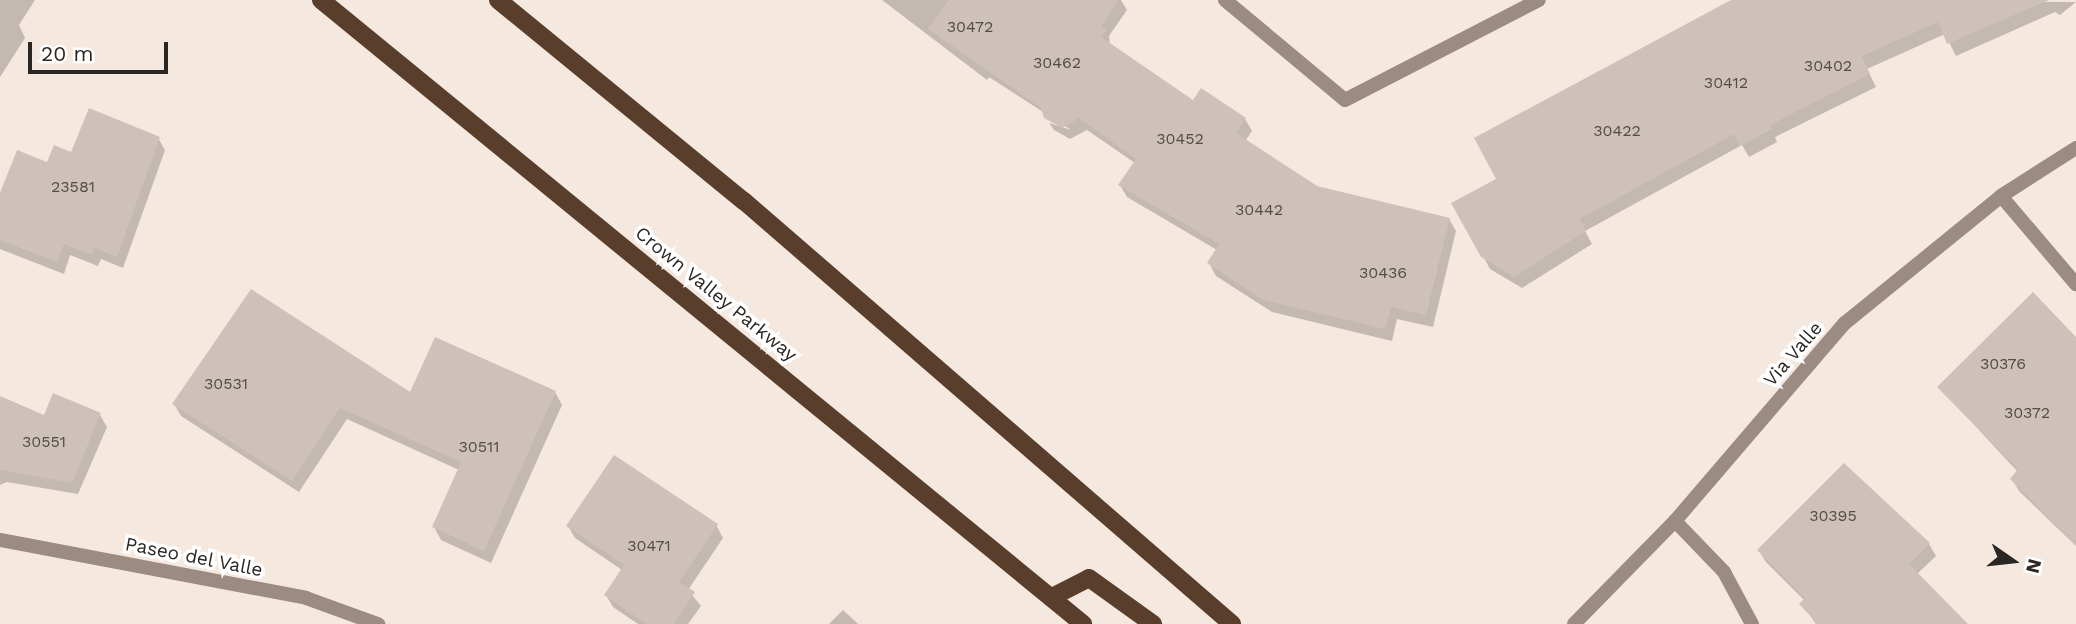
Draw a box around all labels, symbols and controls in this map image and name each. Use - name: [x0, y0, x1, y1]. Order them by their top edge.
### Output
- house number: 30472: [947, 17, 993, 37]
- scale bar: [32, 28, 172, 72]
- text: 20 m: [41, 41, 93, 66]
- house number: 30462: [1033, 53, 1081, 73]
- house number: 30402: [1804, 56, 1852, 76]
- house number: 30412: [1704, 73, 1748, 93]
- house number: 30422: [1593, 121, 1641, 141]
- house number: 30452: [1156, 129, 1204, 149]
- house number: 23581: [51, 177, 95, 197]
- house number: 30442: [1235, 200, 1283, 220]
- street label: Crown Valley Parkway: [630, 221, 802, 367]
- house number: 30436: [1359, 263, 1407, 283]
- street label: Via Valle: [1758, 317, 1828, 391]
- house number: 30376: [1980, 354, 2026, 374]
- house number: 30531: [204, 374, 248, 394]
- house number: 30372: [2004, 403, 2050, 423]
- house number: 30551: [22, 432, 66, 452]
- house number: 30511: [458, 437, 500, 457]
- house number: 30395: [1809, 506, 1857, 526]
- north arrow: [1978, 526, 2048, 596]
- street label: Paseo del Valle: [123, 532, 265, 582]
- house number: 30471: [627, 536, 671, 556]
- text: N: [2021, 557, 2047, 576]

